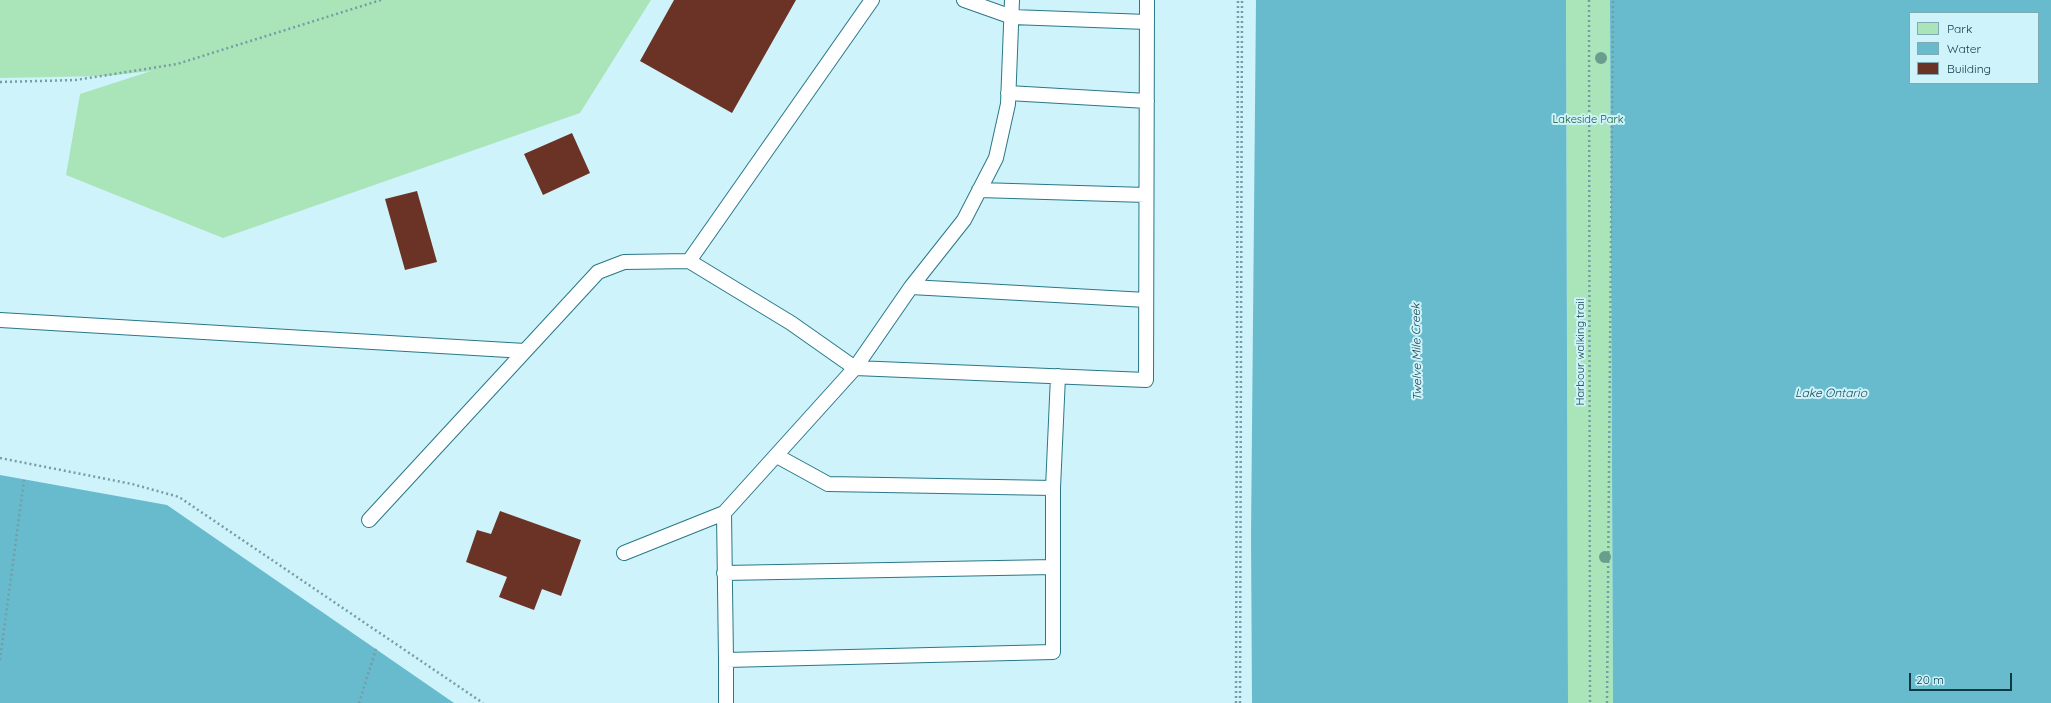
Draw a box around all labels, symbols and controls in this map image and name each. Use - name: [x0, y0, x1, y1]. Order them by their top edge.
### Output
- legend: [1909, 12, 2039, 84]
- text: Park: [1947, 21, 1972, 36]
- text: Water: [1947, 41, 1981, 56]
- text: Building: [1947, 61, 1991, 76]
- park label: Lakeside Park: [1552, 113, 1624, 127]
- street label: Harbour walking trail: [1574, 299, 1588, 405]
- water label: Twelve Mile Creek: [1409, 303, 1425, 401]
- water label: Lake Ontario: [1795, 386, 1867, 400]
- scale bar: [1911, 665, 2014, 691]
- text: 20 m: [1916, 672, 1944, 687]

